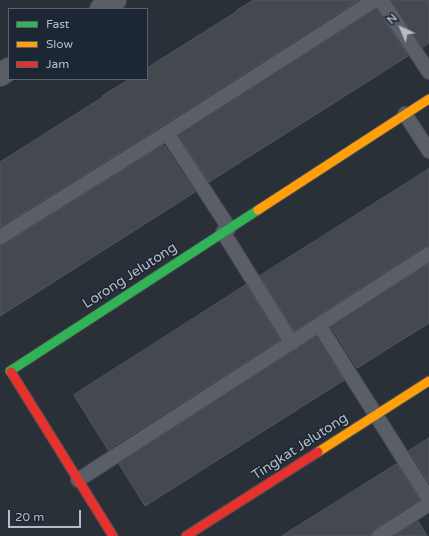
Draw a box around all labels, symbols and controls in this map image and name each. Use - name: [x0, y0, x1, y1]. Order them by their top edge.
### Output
- legend: [8, 8, 148, 80]
- north arrow: [381, 8, 421, 48]
- text: N: [385, 11, 400, 27]
- text: Fast: [46, 17, 69, 31]
- text: Slow: [46, 37, 73, 51]
- text: Jam: [46, 57, 69, 71]
- street label: Lorong Jelutong: [80, 239, 180, 313]
- street label: Tingkat Jelutong: [249, 410, 351, 484]
- scale bar: [10, 502, 83, 528]
- text: 20 m: [15, 510, 44, 524]

